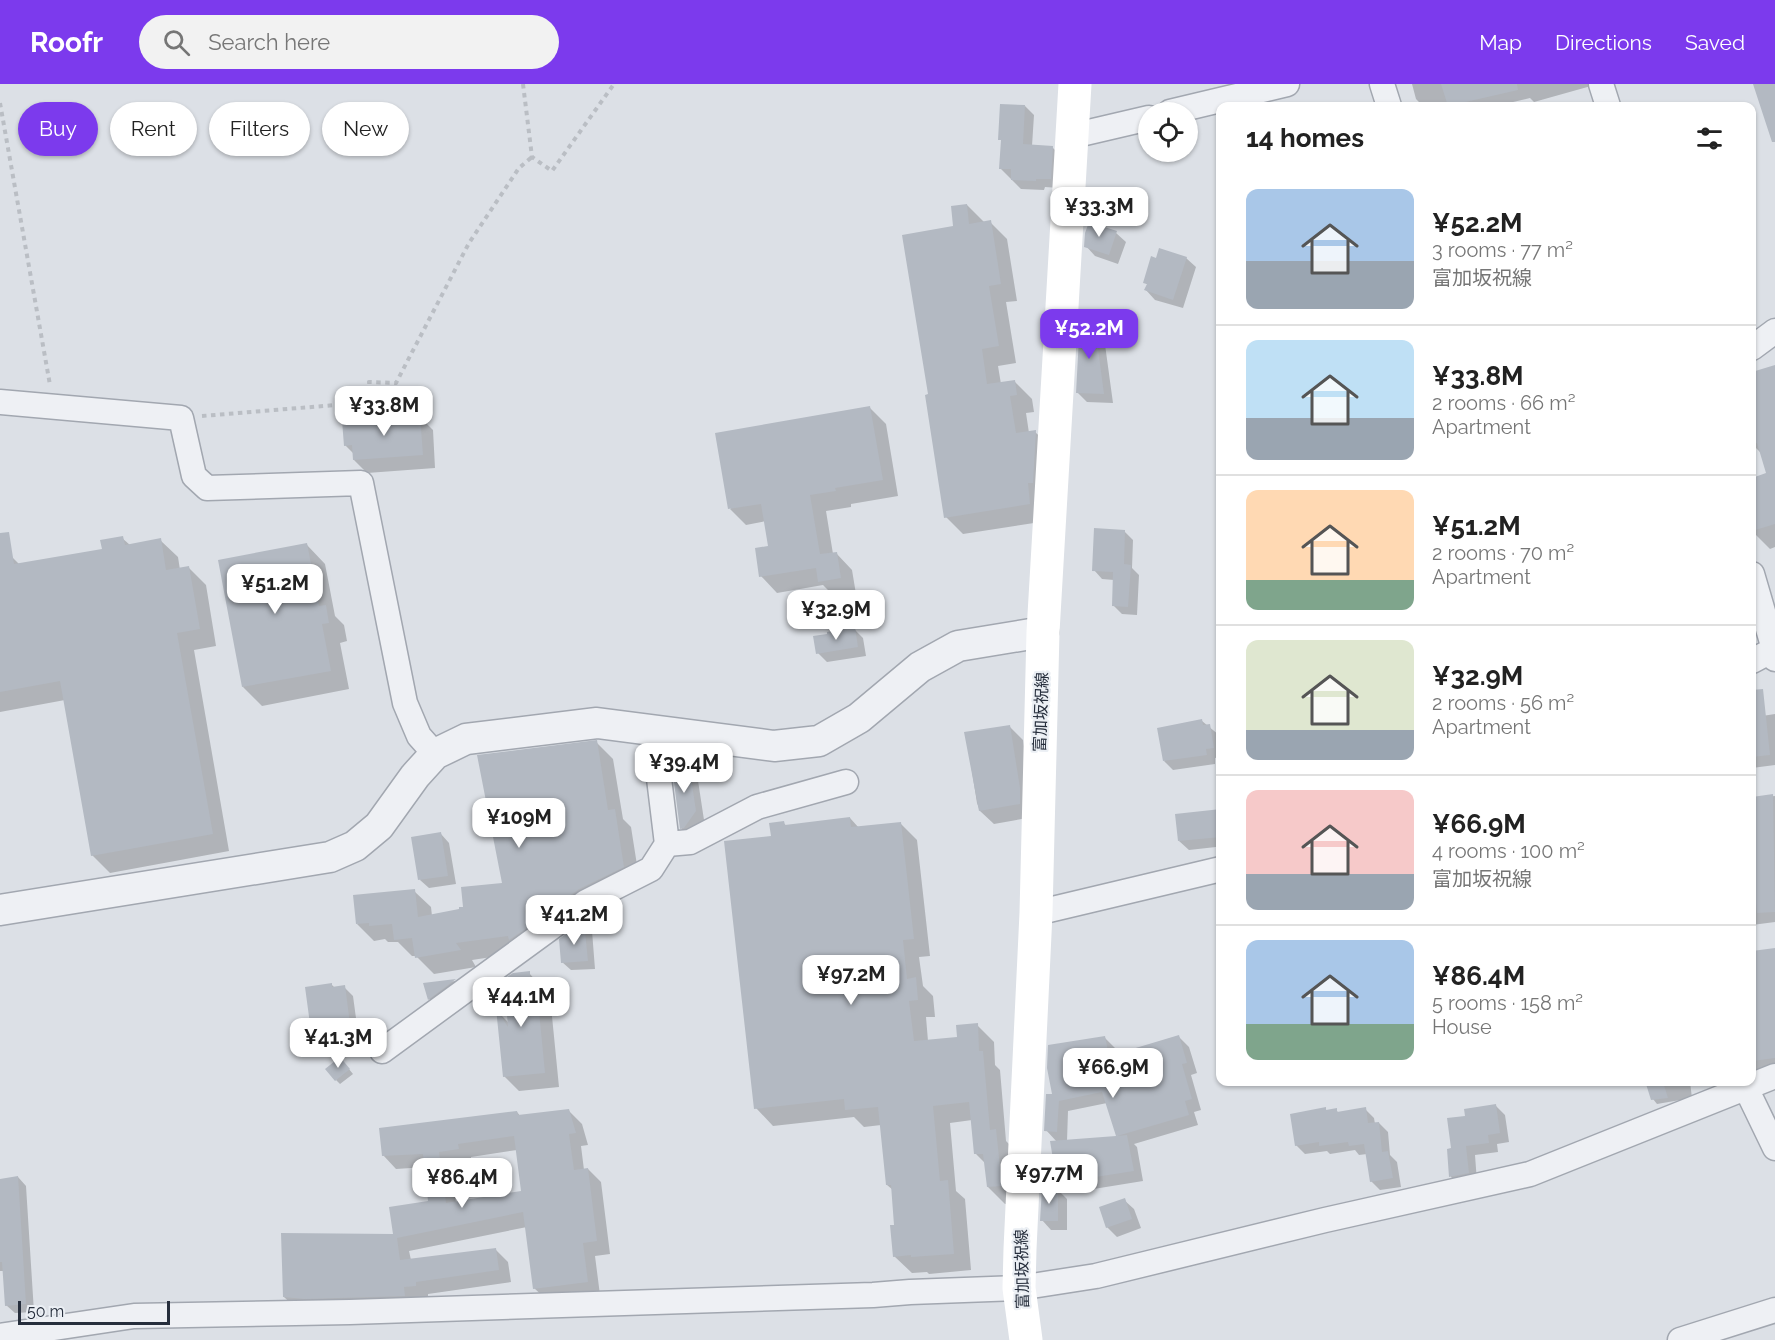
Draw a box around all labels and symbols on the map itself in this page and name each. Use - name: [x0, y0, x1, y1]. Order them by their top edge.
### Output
- pin: ¥33.3M: [1050, 187, 1148, 238]
- pin: ¥52.2M: [1040, 309, 1138, 360]
- pin: ¥33.8M: [335, 386, 433, 437]
- pin: ¥51.2M: [226, 564, 324, 615]
- pin: ¥32.9M: [787, 590, 885, 641]
- street label: 富加坂祝線: [1030, 672, 1052, 752]
- pin: ¥39.4M: [635, 743, 733, 794]
- pin: ¥109M: [477, 798, 561, 849]
- pin: ¥41.2M: [525, 895, 623, 946]
- pin: ¥97.2M: [802, 955, 900, 1006]
- pin: ¥44.1M: [472, 977, 570, 1028]
- pin: ¥41.3M: [289, 1018, 387, 1069]
- pin: ¥66.9M: [1064, 1048, 1162, 1099]
- pin: ¥97.7M: [1000, 1154, 1098, 1205]
- pin: ¥86.4M: [413, 1158, 511, 1209]
- street label: 富加坂祝線: [1012, 1229, 1032, 1309]
- scale bar: [18, 1298, 170, 1326]

